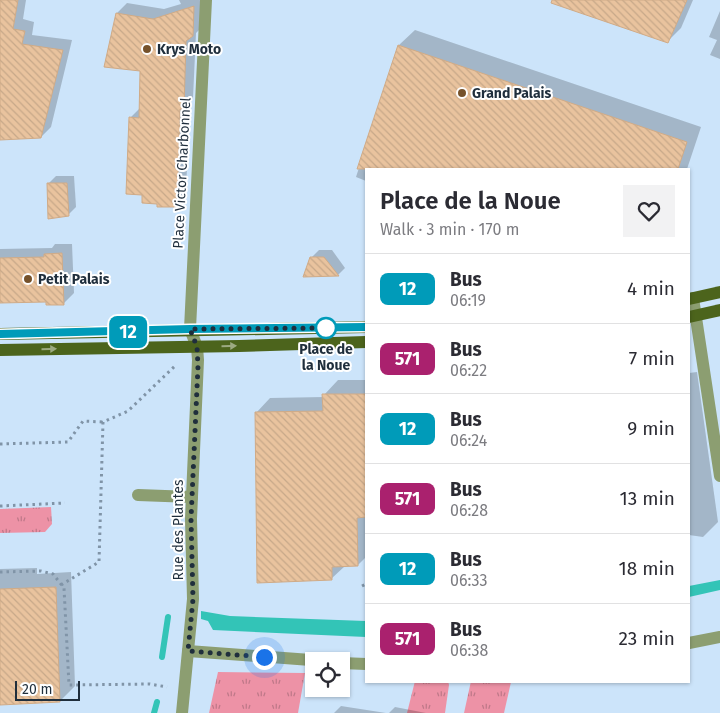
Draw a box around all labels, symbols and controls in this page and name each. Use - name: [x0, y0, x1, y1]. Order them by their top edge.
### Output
- place label: Krys Moto: [157, 41, 221, 58]
- marker: Krys Moto: [141, 43, 153, 55]
- place label: Grand Palais: [472, 85, 552, 102]
- marker: Grand Palais: [456, 87, 468, 99]
- street label: Place Victor Charbonnel: [170, 97, 194, 249]
- button: heart: [623, 185, 675, 237]
- text: Place de la Noue: [380, 187, 561, 215]
- text: Walk · 3 min · 170 m: [380, 220, 519, 239]
- text: Bus: [450, 268, 482, 291]
- place label: Petit Palais: [38, 271, 110, 288]
- marker: Petit Palais: [22, 273, 34, 285]
- text: 4 min: [627, 277, 675, 300]
- text: 12: [399, 278, 416, 300]
- text: 06:19: [450, 291, 486, 310]
- line badge: 12: [106, 316, 150, 348]
- marker: Place de la Noue: [315, 317, 337, 339]
- text: 12: [119, 321, 137, 343]
- text: Bus: [450, 338, 482, 361]
- place label: Place de la Noue: [299, 341, 353, 374]
- one-way arrow: [221, 342, 237, 350]
- one-way arrow: [41, 345, 57, 353]
- text: 7 min: [629, 347, 675, 370]
- text: 571: [395, 348, 420, 370]
- text: 06:22: [450, 361, 487, 380]
- text: Bus: [450, 408, 482, 431]
- text: 9 min: [627, 417, 675, 440]
- text: 12: [399, 418, 416, 440]
- text: 06:24: [450, 431, 487, 450]
- text: Bus: [450, 478, 482, 501]
- street label: Rue des Plantes: [170, 479, 187, 581]
- text: 13 min: [619, 487, 675, 510]
- text: 571: [395, 488, 420, 510]
- text: 06:28: [450, 501, 488, 520]
- text: Bus: [450, 548, 482, 571]
- text: 18 min: [618, 557, 675, 580]
- text: 12: [399, 558, 416, 580]
- text: 06:33: [450, 571, 487, 590]
- text: Bus: [450, 618, 482, 641]
- text: 23 min: [618, 627, 675, 650]
- text: 571: [395, 628, 420, 650]
- text: 06:38: [450, 641, 488, 660]
- your location: [252, 645, 277, 670]
- map controls: [305, 652, 350, 697]
- button: locate: [305, 652, 350, 697]
- scale bar: [15, 678, 80, 701]
- text: 20 m: [22, 681, 52, 698]

